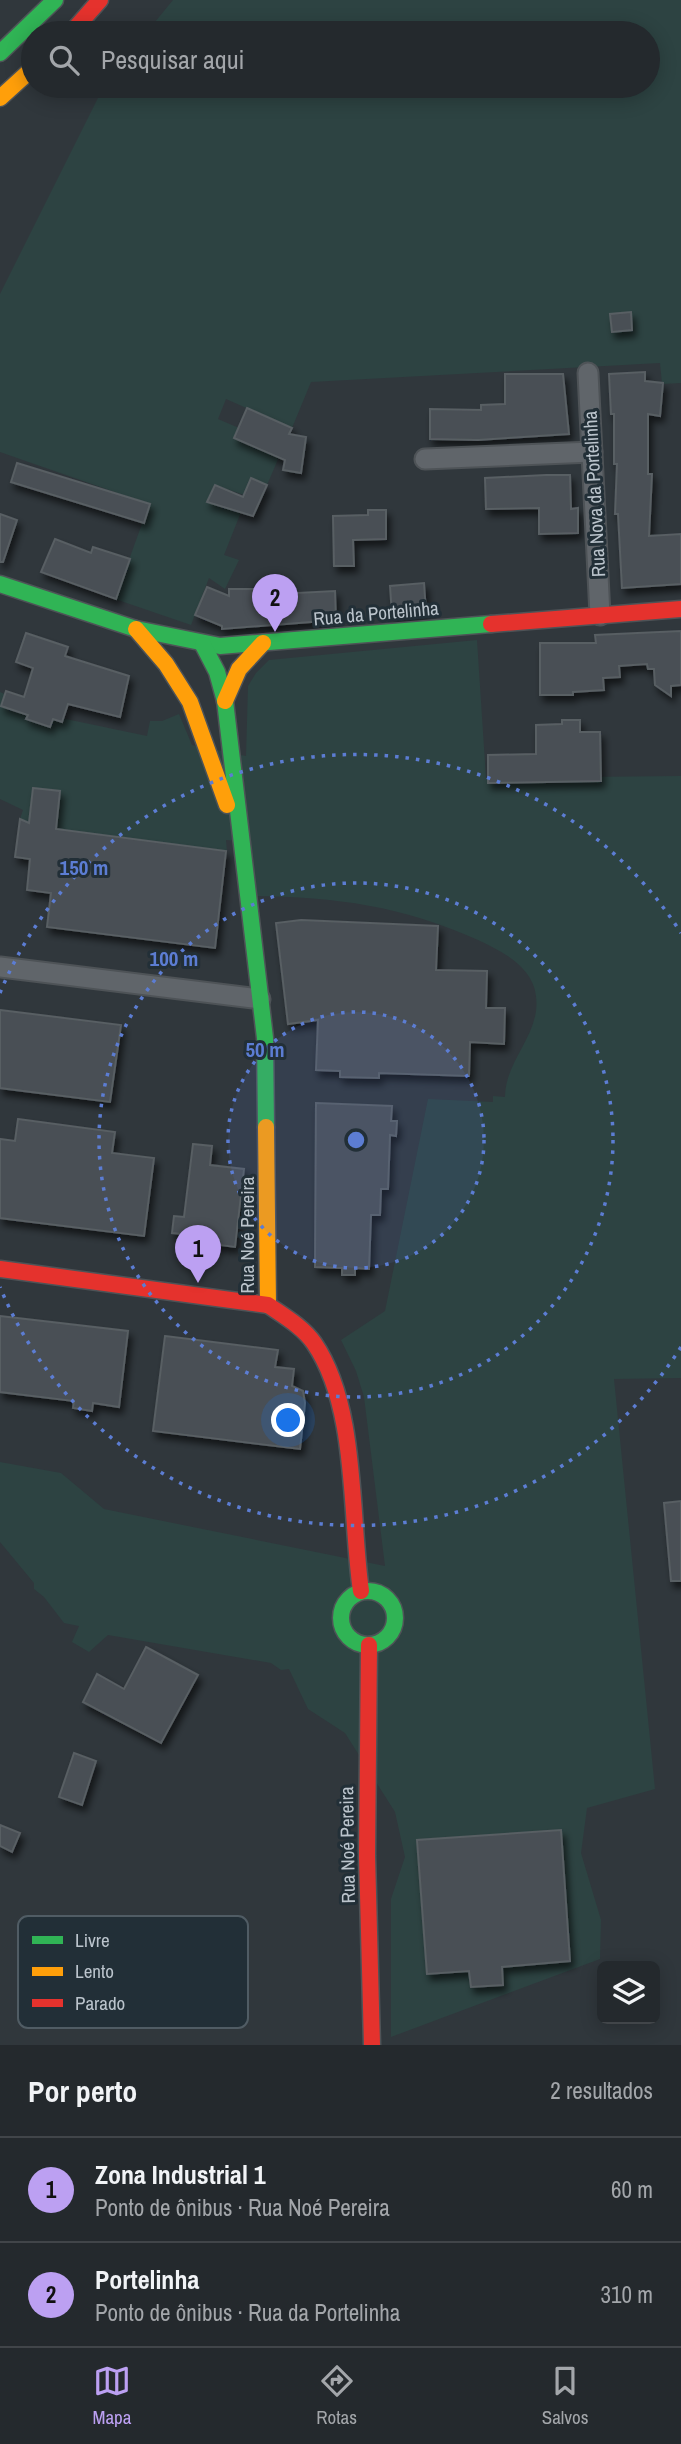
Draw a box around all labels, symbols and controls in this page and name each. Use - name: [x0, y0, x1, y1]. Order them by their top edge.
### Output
- search box: [21, 21, 660, 98]
- icon: search: [45, 41, 83, 79]
- text: Pesquisar aqui: [101, 42, 244, 77]
- street label: Rua Nova da Portelinha: [577, 410, 611, 578]
- pin: 2: [252, 574, 298, 632]
- street label: Rua da Portelinha: [312, 595, 440, 631]
- text: 150 m: [60, 853, 108, 882]
- text: 100 m: [150, 944, 198, 973]
- text: 50 m: [245, 1035, 285, 1064]
- centre of rings: [344, 1128, 368, 1152]
- street label: Rua Noé Pereira: [234, 1176, 260, 1293]
- pin: 1: [175, 1225, 221, 1283]
- your location: [271, 1403, 305, 1437]
- street label: Rua Noé Pereira: [333, 1786, 361, 1904]
- legend: [18, 1916, 248, 2028]
- text: Livre: [75, 1927, 110, 1953]
- text: Lento: [75, 1958, 114, 1984]
- map controls: [597, 1961, 660, 2024]
- button: layers: [597, 1961, 660, 2024]
- text: Parado: [75, 1990, 125, 2016]
- text: Por perto: [28, 2071, 137, 2111]
- text: 2 resultados: [550, 2075, 653, 2106]
- text: Zona Industrial 1: [95, 2157, 266, 2192]
- text: 1: [46, 2174, 56, 2205]
- text: 60 m: [611, 2174, 653, 2205]
- text: Ponto de ônibus · Rua Noé Pereira: [95, 2192, 390, 2223]
- text: Portelinha: [95, 2262, 199, 2297]
- text: 2: [46, 2279, 56, 2310]
- text: 310 m: [601, 2279, 653, 2310]
- text: Ponto de ônibus · Rua da Portelinha: [95, 2297, 400, 2328]
- tab: Mapa: [92, 2362, 131, 2430]
- tab: Rotas: [316, 2362, 357, 2430]
- tab: Salvos: [542, 2362, 589, 2430]

